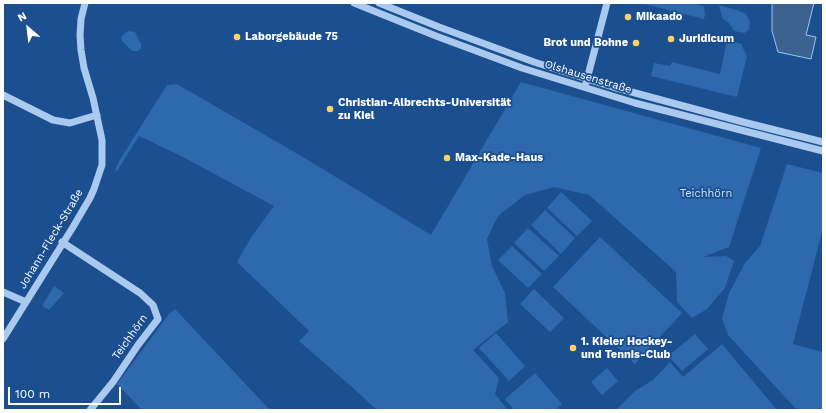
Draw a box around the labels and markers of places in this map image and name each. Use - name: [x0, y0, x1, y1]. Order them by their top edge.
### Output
- place label: Mikaado: [636, 10, 682, 24]
- marker: Mikaado: [623, 12, 633, 22]
- place label: Laborgebäude 75: [245, 30, 338, 44]
- marker: Laborgebäude 75: [232, 32, 242, 42]
- place label: Juridicum: [679, 32, 734, 46]
- marker: Juridicum: [666, 34, 676, 44]
- place label: Brot und Bohne: [544, 36, 628, 50]
- marker: Brot und Bohne: [631, 38, 641, 48]
- place label: Christian-Albrechts-Universität zu Kiel: [338, 96, 511, 122]
- marker: Christian-Albrechts-Universität zu Kiel: [325, 104, 335, 114]
- place label: Max-Kade-Haus: [455, 151, 543, 165]
- marker: Max-Kade-Haus: [442, 153, 452, 163]
- place label: 1. Kieler Hockey- und Tennis-Club: [581, 335, 673, 361]
- marker: 1. Kieler Hockey- und Tennis-Club: [568, 343, 578, 353]

